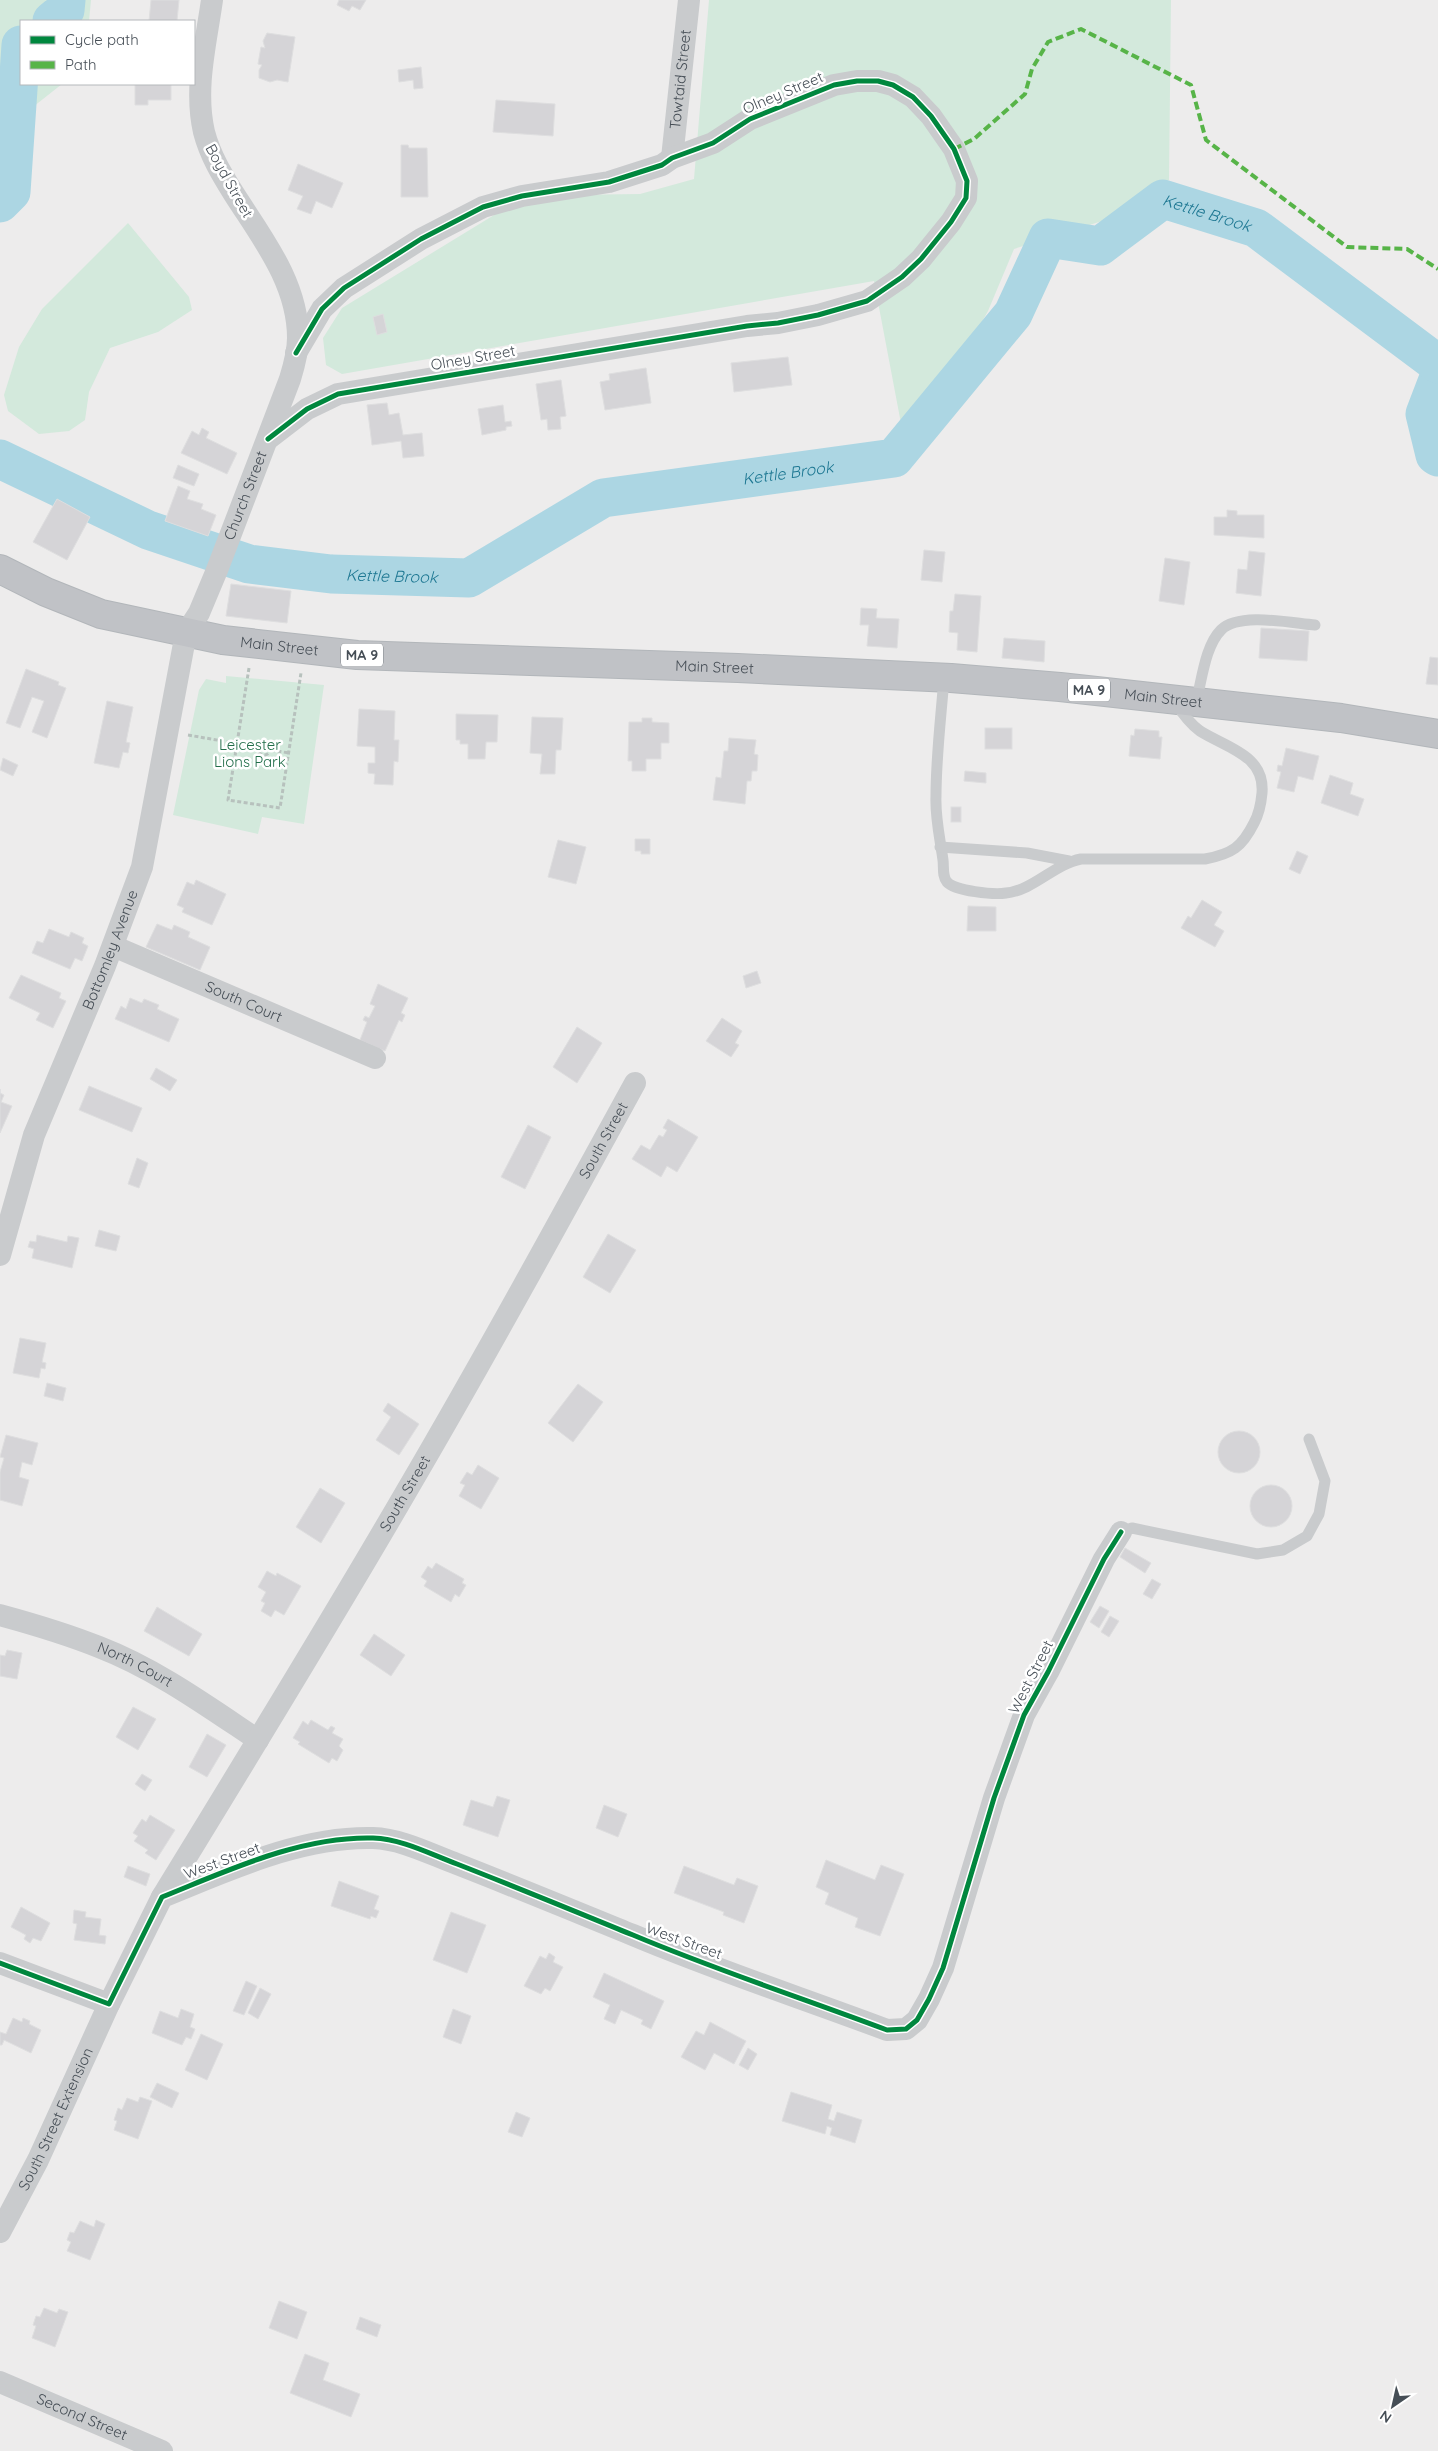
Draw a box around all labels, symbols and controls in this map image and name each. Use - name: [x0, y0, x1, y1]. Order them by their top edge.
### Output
- legend: [20, 20, 195, 85]
- street label: Towtaid Street: [665, 29, 695, 130]
- text: Cycle path: [65, 30, 139, 49]
- text: Path: [65, 55, 97, 74]
- street label: Olney Street: [740, 67, 826, 118]
- street label: Boyd Street: [201, 141, 257, 221]
- water label: Kettle Brook: [1160, 190, 1255, 236]
- street label: Olney Street: [429, 341, 517, 374]
- street label: Church Street: [219, 448, 271, 543]
- water label: Kettle Brook: [741, 456, 836, 489]
- water label: Kettle Brook: [346, 564, 439, 587]
- street label: Main Street: [239, 632, 319, 660]
- road number: MA 9: [341, 644, 383, 666]
- street label: Main Street: [675, 656, 754, 678]
- road number: MA 9: [1068, 678, 1110, 702]
- street label: Main Street: [1123, 684, 1203, 712]
- park label: Leicester Lions Park: [214, 735, 286, 771]
- street label: Bottomley Avenue: [78, 887, 142, 1013]
- street label: South Court: [202, 976, 285, 1026]
- street label: South Street: [574, 1099, 632, 1182]
- street label: South Street: [375, 1452, 434, 1535]
- street label: North Court: [95, 1637, 176, 1691]
- street label: West Street: [1004, 1637, 1057, 1717]
- street label: West Street: [181, 1838, 263, 1883]
- street label: West Street: [643, 1918, 725, 1963]
- street label: South Street Extension: [14, 2044, 97, 2194]
- north arrow: [1368, 2381, 1418, 2431]
- street label: Second Street: [34, 2389, 130, 2444]
- text: N: [1376, 2406, 1395, 2427]

